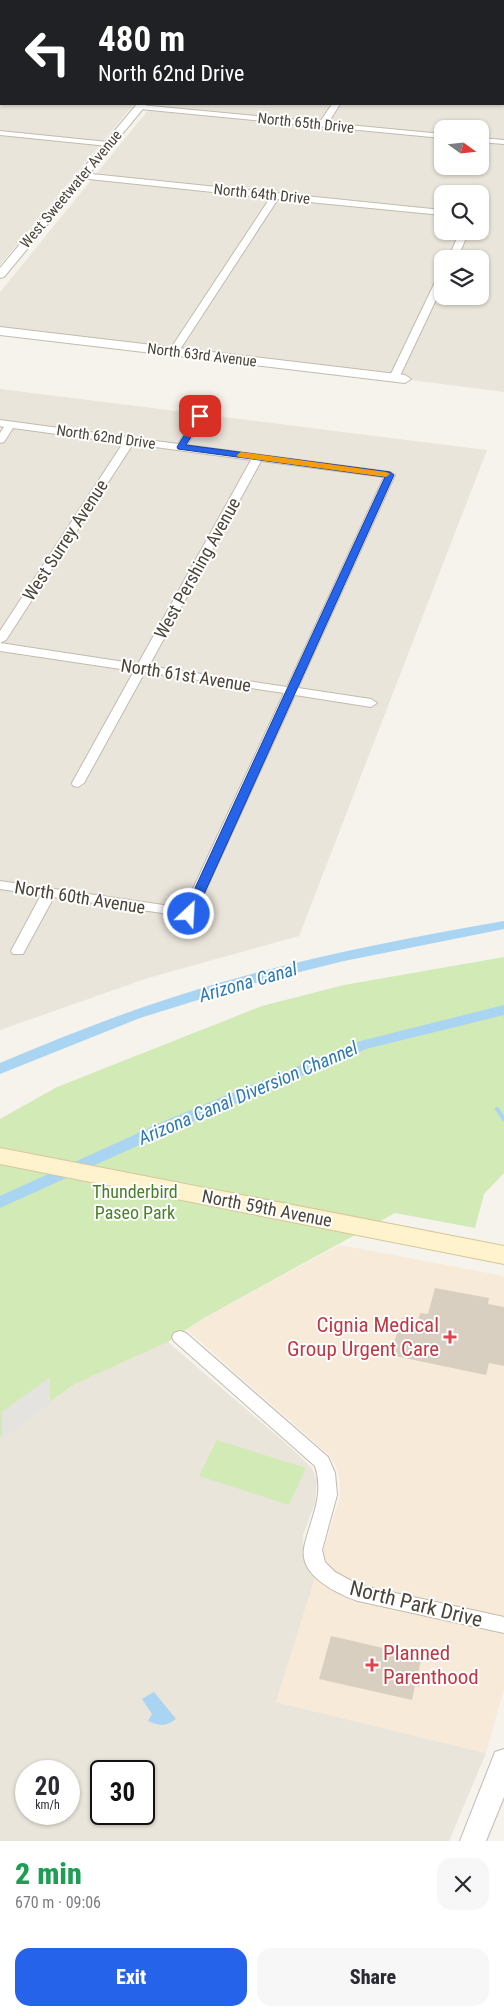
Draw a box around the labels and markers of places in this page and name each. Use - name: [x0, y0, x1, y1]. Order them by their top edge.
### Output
- pin: [179, 395, 221, 437]
- place label: Cignia Medical Group Urgent Care: [287, 1313, 439, 1361]
- marker: Cignia Medical Group Urgent Care: [443, 1330, 457, 1344]
- place label: Planned Parenthood: [383, 1641, 479, 1689]
- marker: Planned Parenthood: [365, 1658, 379, 1672]

